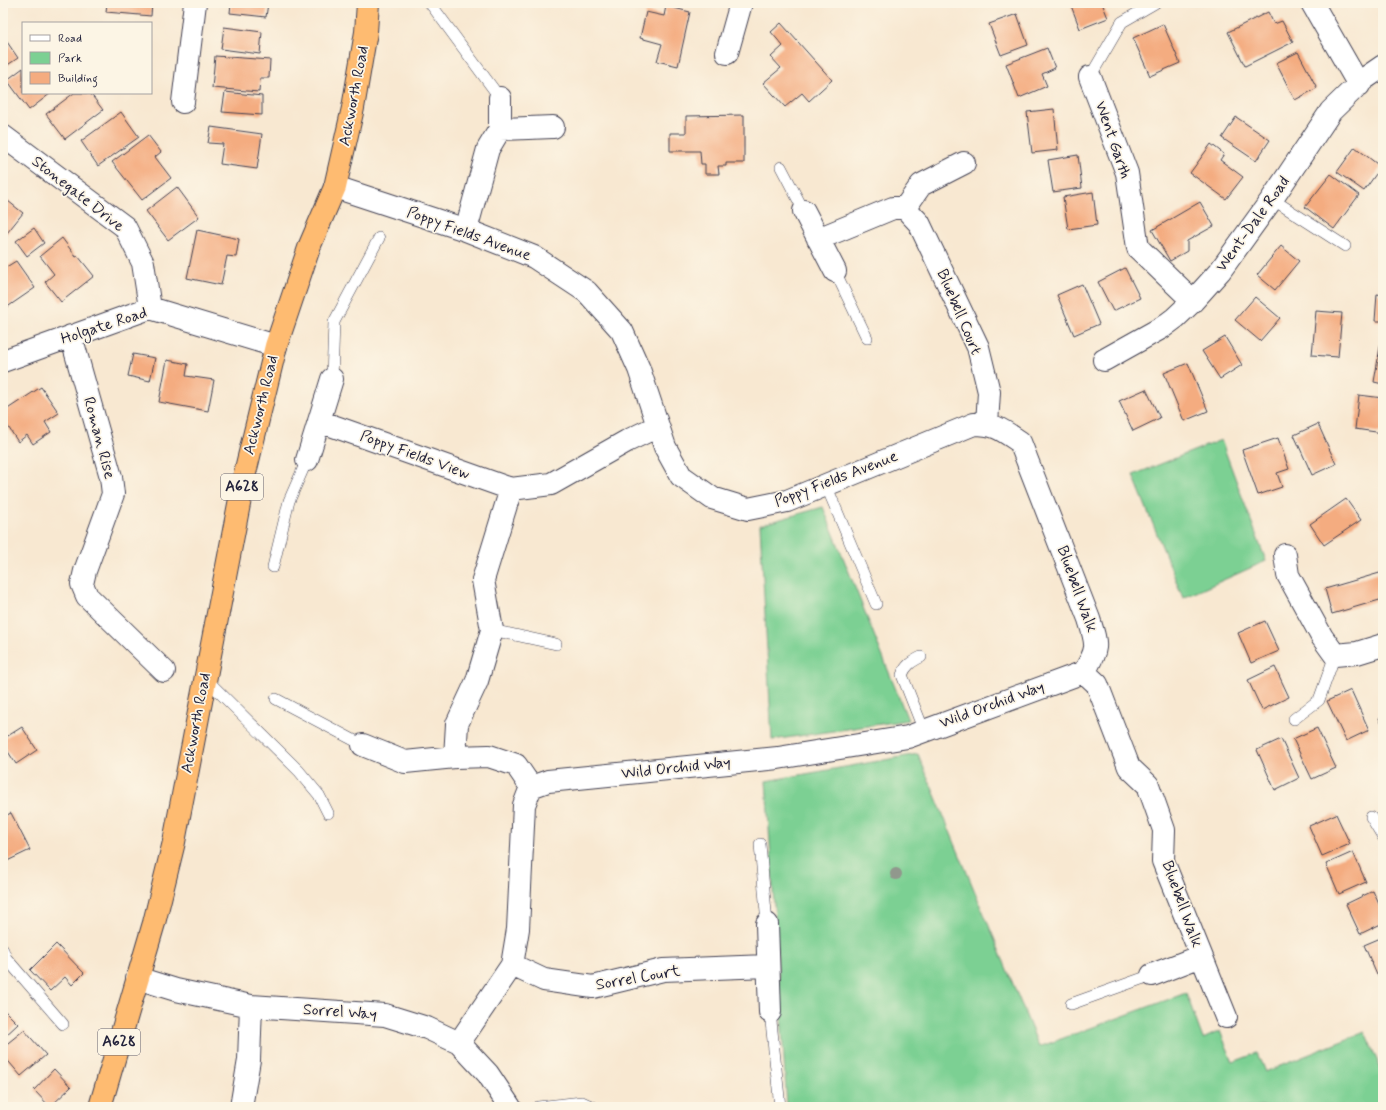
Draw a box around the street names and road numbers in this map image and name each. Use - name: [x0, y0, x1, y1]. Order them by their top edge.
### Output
- street label: Ackworth Road: [334, 44, 374, 148]
- street label: Went Garth: [1090, 98, 1136, 182]
- street label: Stonegate Drive: [27, 151, 129, 237]
- street label: Went-Dale Road: [1211, 172, 1295, 276]
- street label: Poppy Fields Avenue: [404, 202, 534, 266]
- street label: Bluebell Court: [931, 266, 987, 358]
- street label: Holgate Road: [58, 302, 150, 351]
- street label: Ackworth Road: [239, 353, 283, 457]
- street label: Roman Rise: [78, 395, 120, 481]
- street label: Poppy Fields View: [357, 425, 473, 485]
- street label: Poppy Fields Avenue: [771, 446, 901, 512]
- road number: A628: [221, 474, 263, 500]
- street label: Bluebell Walk: [1052, 543, 1102, 635]
- street label: Ackworth Road: [176, 671, 216, 775]
- street label: Wild Orchid Way: [937, 676, 1047, 734]
- street label: Wild Orchid Way: [620, 752, 732, 784]
- street label: Bluebell Walk: [1157, 858, 1207, 950]
- street label: Sorrel Court: [594, 960, 682, 996]
- street label: Sorrel Way: [302, 999, 378, 1025]
- road number: A628: [98, 1029, 140, 1055]

